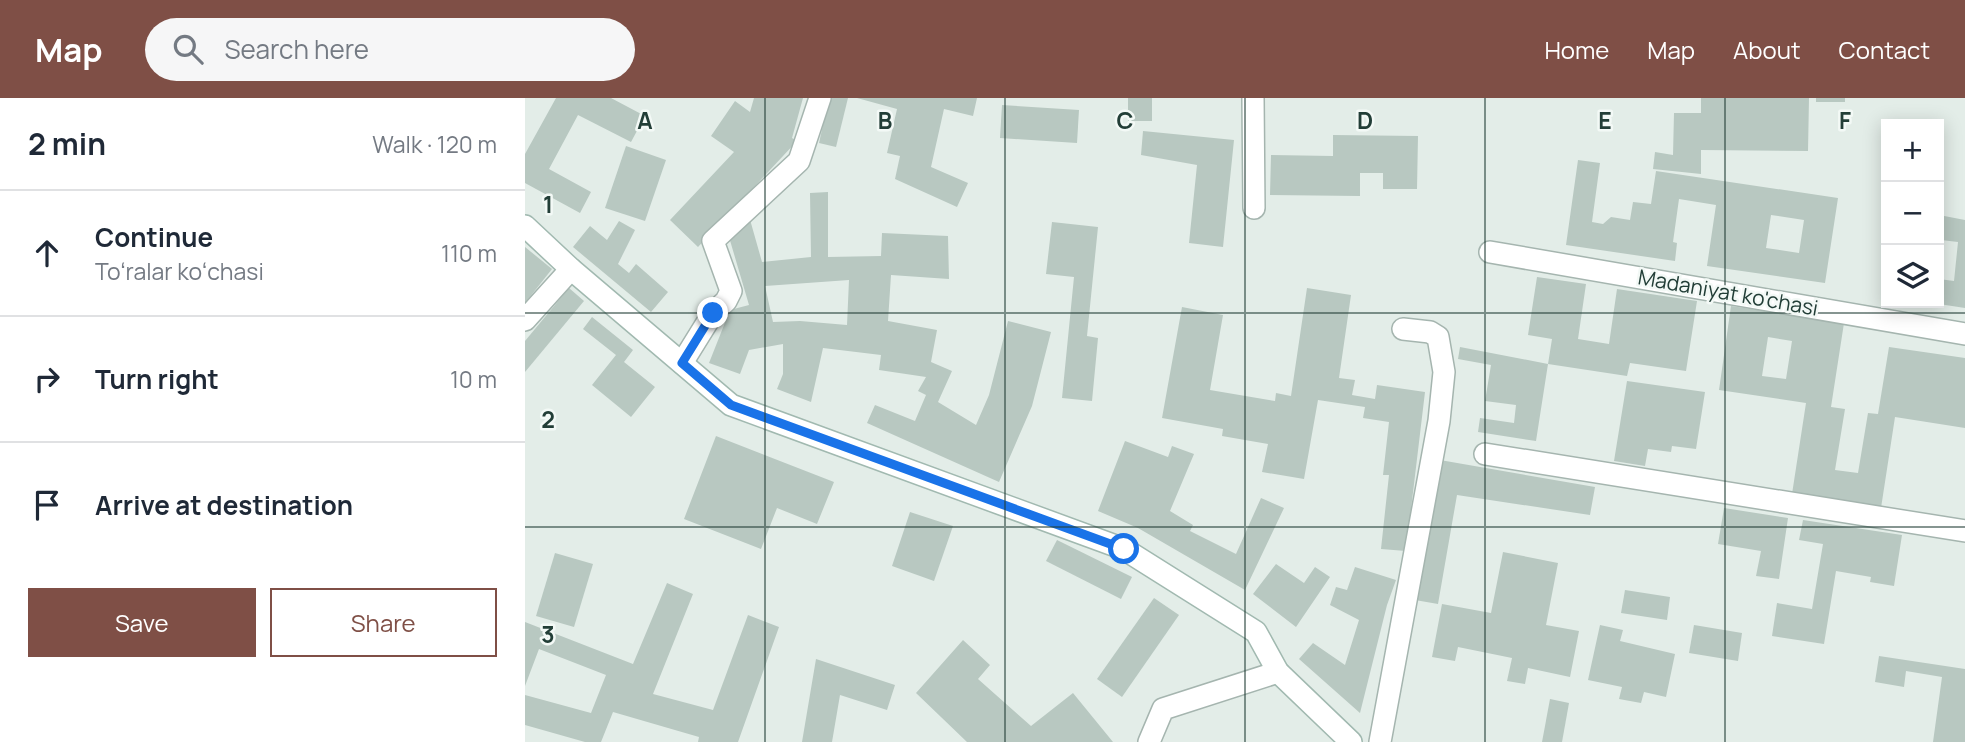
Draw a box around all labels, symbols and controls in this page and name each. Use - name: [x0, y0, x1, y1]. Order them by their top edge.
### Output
- search box: [145, 18, 635, 81]
- text: Map: [35, 27, 103, 72]
- icon: search: [169, 30, 207, 68]
- text: Search here: [225, 31, 369, 67]
- text: Home: [1544, 33, 1609, 66]
- text: Map: [1647, 33, 1695, 66]
- text: About: [1733, 33, 1801, 66]
- text: Contact: [1839, 33, 1930, 66]
- text: A: [637, 104, 653, 136]
- text: B: [878, 104, 892, 136]
- text: C: [1117, 104, 1134, 136]
- text: D: [1357, 104, 1373, 136]
- text: E: [1598, 104, 1612, 136]
- text: F: [1839, 104, 1851, 136]
- map controls: [1881, 119, 1944, 308]
- button: +: [1881, 119, 1944, 182]
- text: 2 min: [28, 123, 106, 164]
- text: Walk · 120 m: [372, 128, 497, 160]
- button: −: [1881, 182, 1944, 245]
- text: 1: [543, 188, 553, 220]
- text: Continue: [95, 219, 213, 255]
- icon: ahead: [28, 234, 66, 272]
- text: 110 m: [441, 237, 497, 269]
- button: layers: [1881, 245, 1944, 308]
- text: Toʻralar koʻchasi: [95, 255, 264, 287]
- street label: Madaniyat ko'chasi: [1636, 262, 1820, 322]
- route end: [697, 297, 728, 328]
- icon: right: [28, 360, 66, 398]
- text: Turn right: [95, 361, 219, 397]
- text: 10 m: [450, 363, 497, 395]
- text: 2: [541, 403, 555, 435]
- icon: arrive: [28, 486, 66, 524]
- text: Arrive at destination: [95, 487, 353, 523]
- route start: [1108, 533, 1139, 564]
- button: Save: [28, 588, 256, 657]
- button: Share: [270, 588, 497, 657]
- text: 3: [541, 618, 555, 650]

